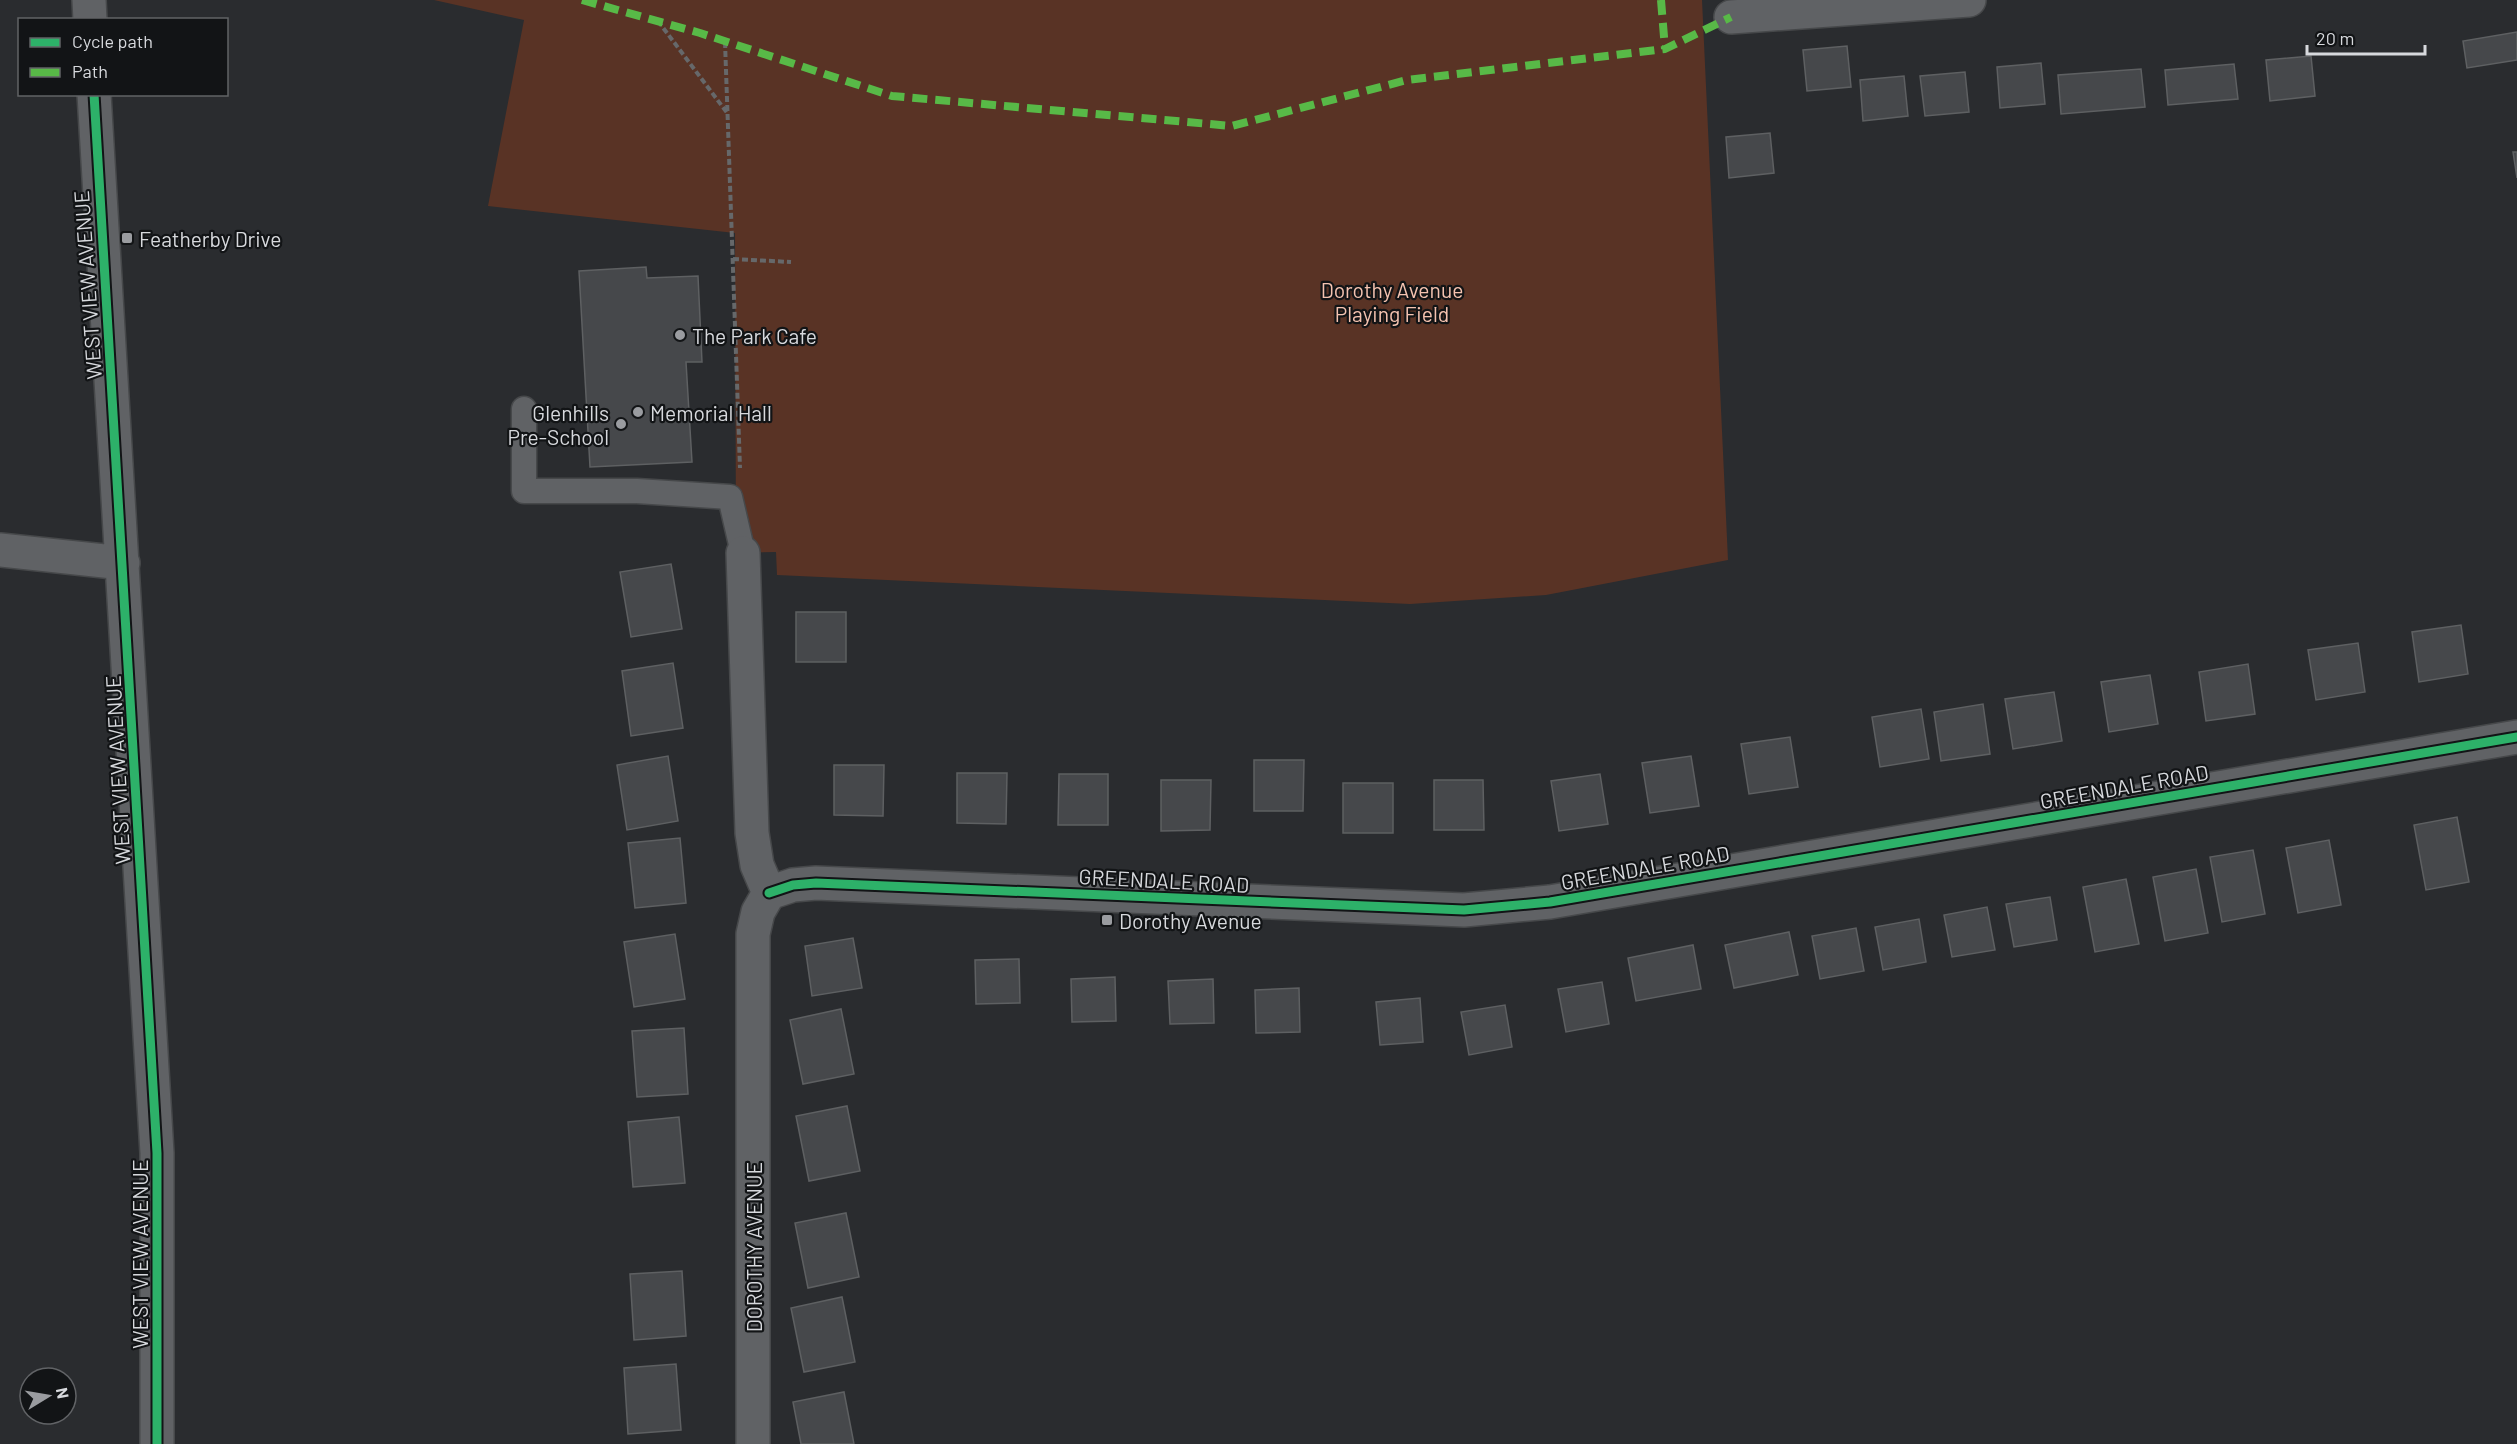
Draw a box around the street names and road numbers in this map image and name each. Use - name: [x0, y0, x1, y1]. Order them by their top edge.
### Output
- street label: WEST VIEW AVENUE: [68, 190, 106, 380]
- street label: WEST VIEW AVENUE: [100, 675, 134, 865]
- street label: GREENDALE ROAD: [2038, 759, 2210, 813]
- street label: GREENDALE ROAD: [1559, 840, 1731, 894]
- street label: GREENDALE ROAD: [1078, 863, 1250, 897]
- street label: WEST VIEW AVENUE: [127, 1159, 152, 1349]
- street label: DOROTHY AVENUE: [741, 1162, 766, 1332]

